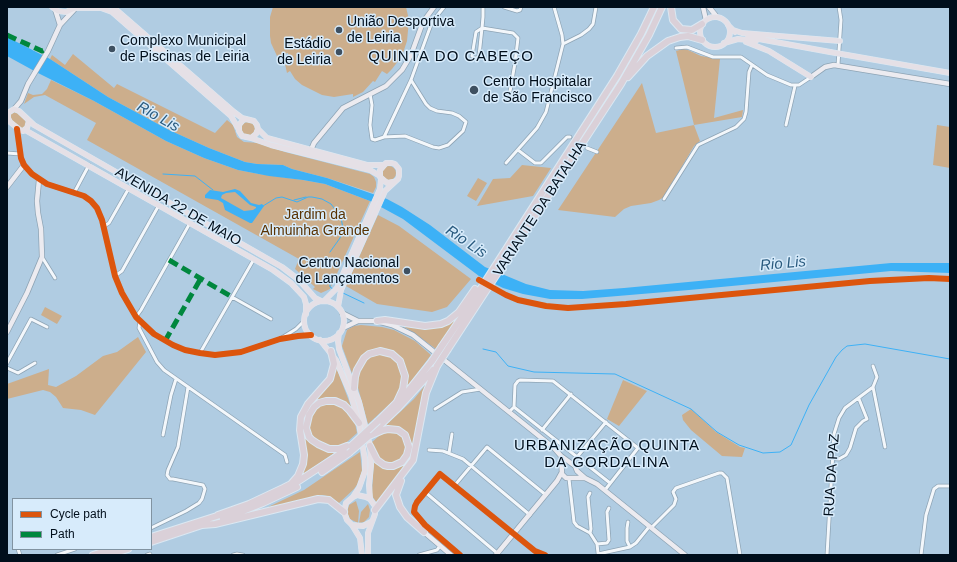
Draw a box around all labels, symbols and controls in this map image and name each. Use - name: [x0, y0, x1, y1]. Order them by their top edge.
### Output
- place label: União Desportiva de Leiria: [347, 14, 454, 46]
- marker: União Desportiva de Leiria: [334, 25, 344, 35]
- place label: Complexo Municipal de Piscinas de Leiria: [120, 33, 249, 66]
- place label: Estádio de Leiria: [277, 36, 331, 68]
- marker: Complexo Municipal de Piscinas de Leiria: [107, 44, 117, 54]
- marker: Estádio de Leiria: [334, 47, 344, 57]
- district label: QUINTA DO CABEÇO: [368, 48, 534, 66]
- place label: Centro Hospitalar de São Francisco: [483, 74, 592, 106]
- marker: Centro Hospitalar de São Francisco: [468, 84, 480, 96]
- water label: Rio Lis: [134, 98, 182, 136]
- street label: VARIANTE DA BATALHA: [490, 138, 590, 280]
- street label: AVENIDA 22 DE MAIO: [112, 164, 244, 250]
- park label: Jardim da Almuinha Grande: [261, 207, 369, 240]
- water label: Rio Lis: [442, 222, 490, 262]
- water label: Rio Lis: [759, 253, 807, 275]
- place label: Centro Nacional de Lançamentos: [295, 255, 399, 288]
- marker: Centro Nacional de Lançamentos: [402, 266, 412, 276]
- street label: RUA DA PAZ: [821, 433, 843, 517]
- district label: URBANIZAÇÃO QUINTA DA GORDALINA: [514, 437, 700, 472]
- legend: [12, 498, 152, 550]
- text: Cycle path: [50, 507, 107, 521]
- text: Path: [50, 527, 75, 541]

